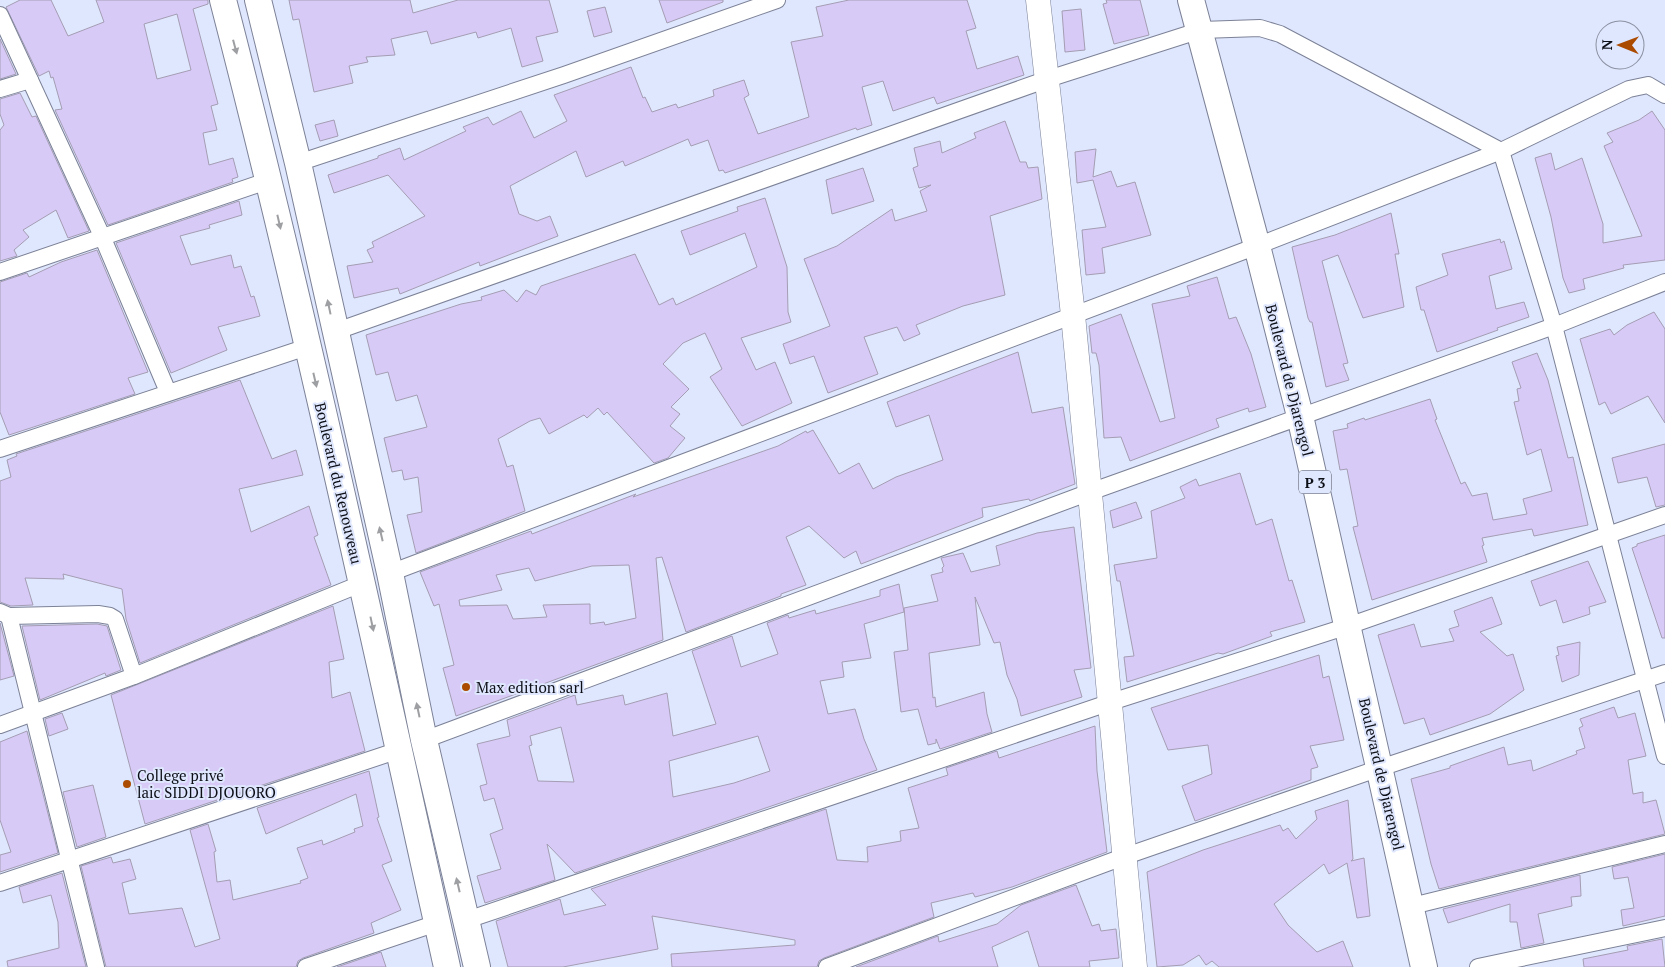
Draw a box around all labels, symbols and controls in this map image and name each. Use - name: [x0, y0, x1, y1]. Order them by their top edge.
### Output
- north arrow: [1595, 20, 1645, 70]
- text: N: [1597, 39, 1616, 50]
- one-way arrow: [232, 40, 240, 55]
- one-way arrow: [275, 214, 283, 229]
- one-way arrow: [325, 300, 333, 315]
- street label: Boulevard de Djarengol: [1261, 302, 1319, 458]
- one-way arrow: [311, 373, 319, 388]
- street label: Boulevard du Renouveau: [311, 400, 367, 566]
- road number: P 3: [1299, 471, 1331, 494]
- one-way arrow: [377, 526, 385, 541]
- one-way arrow: [368, 616, 376, 631]
- place label: Max edition sarl: [476, 677, 584, 697]
- marker: Max edition sarl: [460, 681, 472, 693]
- street label: Boulevard de Djarengol: [1355, 696, 1409, 852]
- one-way arrow: [414, 702, 422, 718]
- place label: College privé laic SIDDI DJOUORO: [137, 765, 276, 802]
- marker: College privé laic SIDDI DJOUORO: [121, 778, 133, 790]
- one-way arrow: [454, 878, 462, 893]

